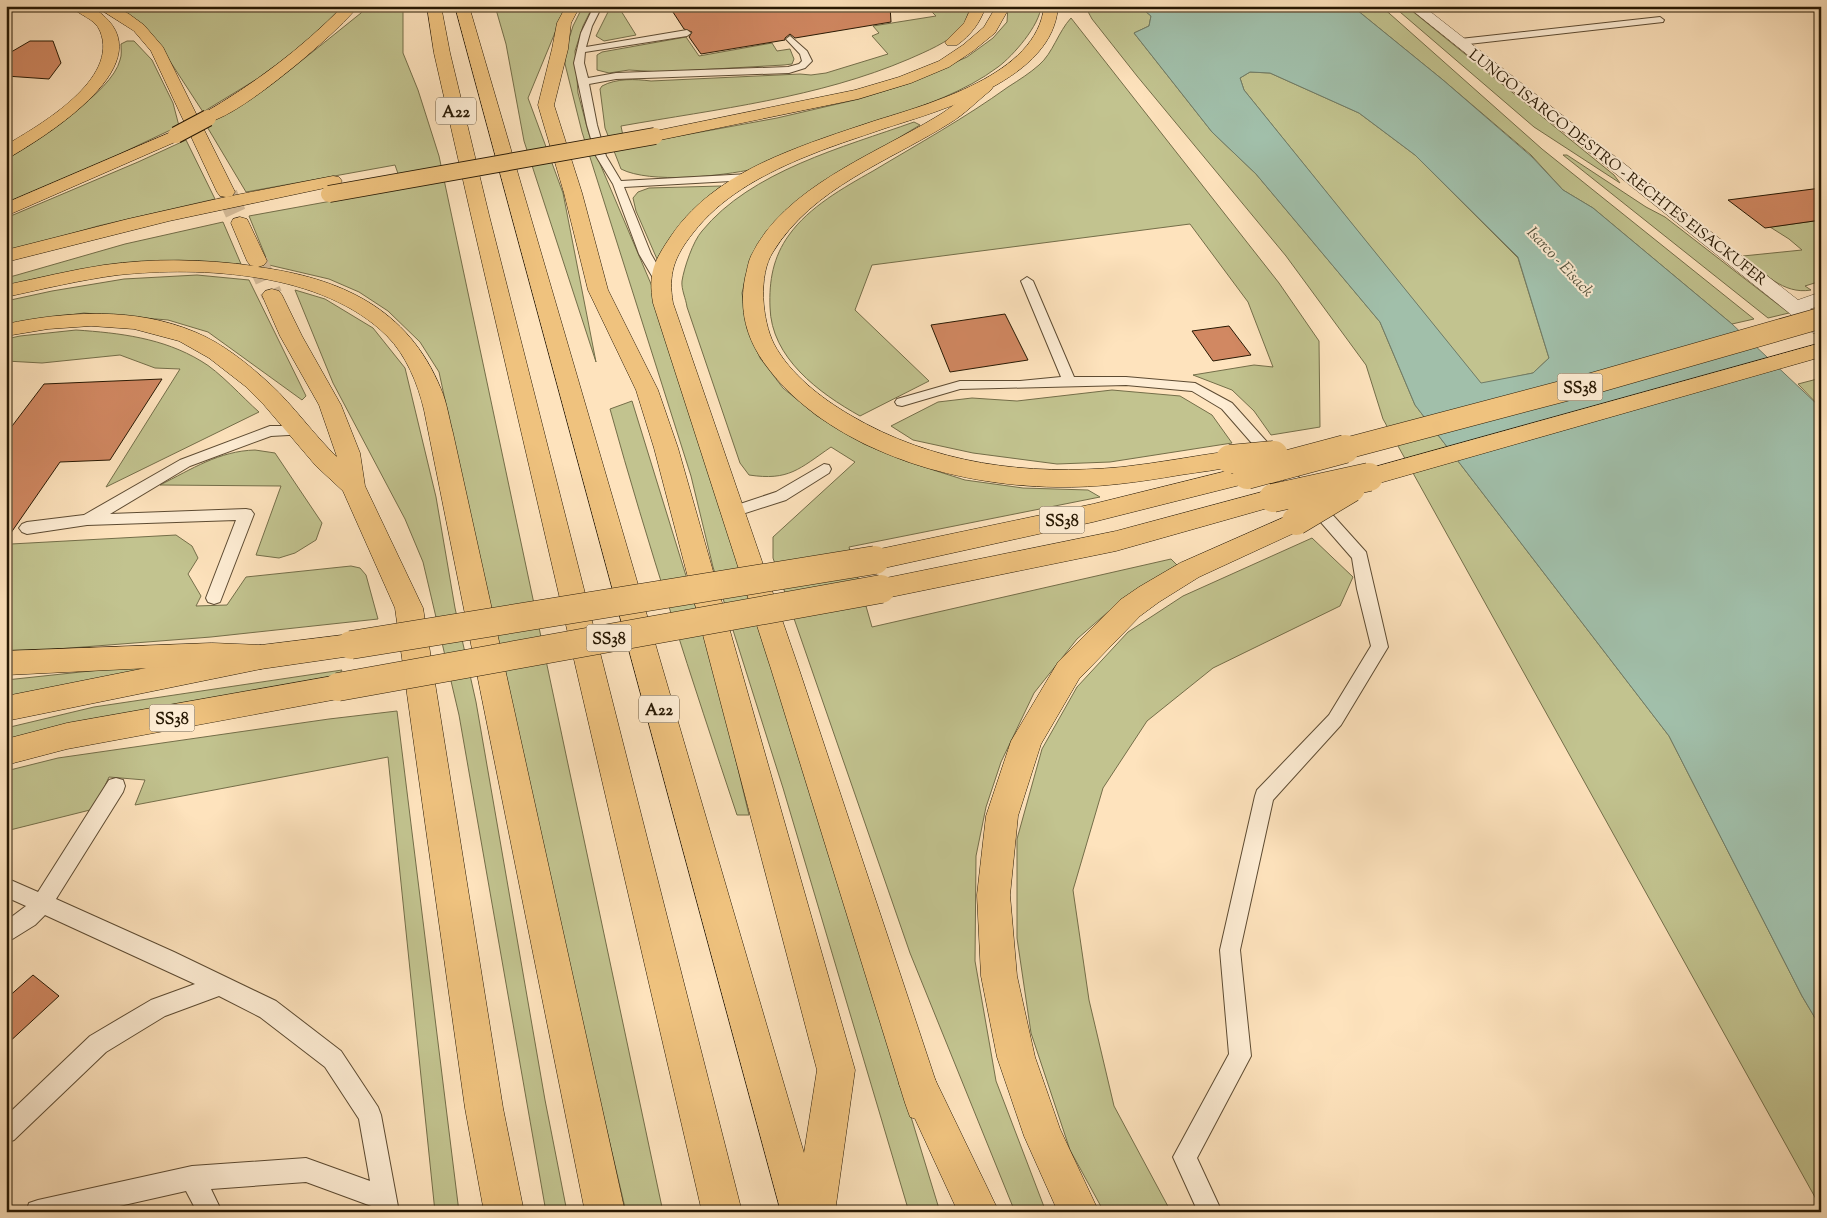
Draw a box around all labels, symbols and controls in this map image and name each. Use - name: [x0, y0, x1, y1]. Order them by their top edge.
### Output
- street label: LUNGO ISARCO DESTRO - RECHTES EISACKUFER: [1464, 45, 1771, 291]
- road number: A22: [436, 98, 476, 124]
- water label: Isarco - Eisack: [1521, 222, 1598, 303]
- road number: SS38: [1558, 374, 1602, 401]
- road number: SS38: [1040, 506, 1084, 534]
- road number: SS38: [586, 624, 632, 651]
- road number: A22: [639, 696, 679, 722]
- road number: SS38: [150, 704, 194, 731]

